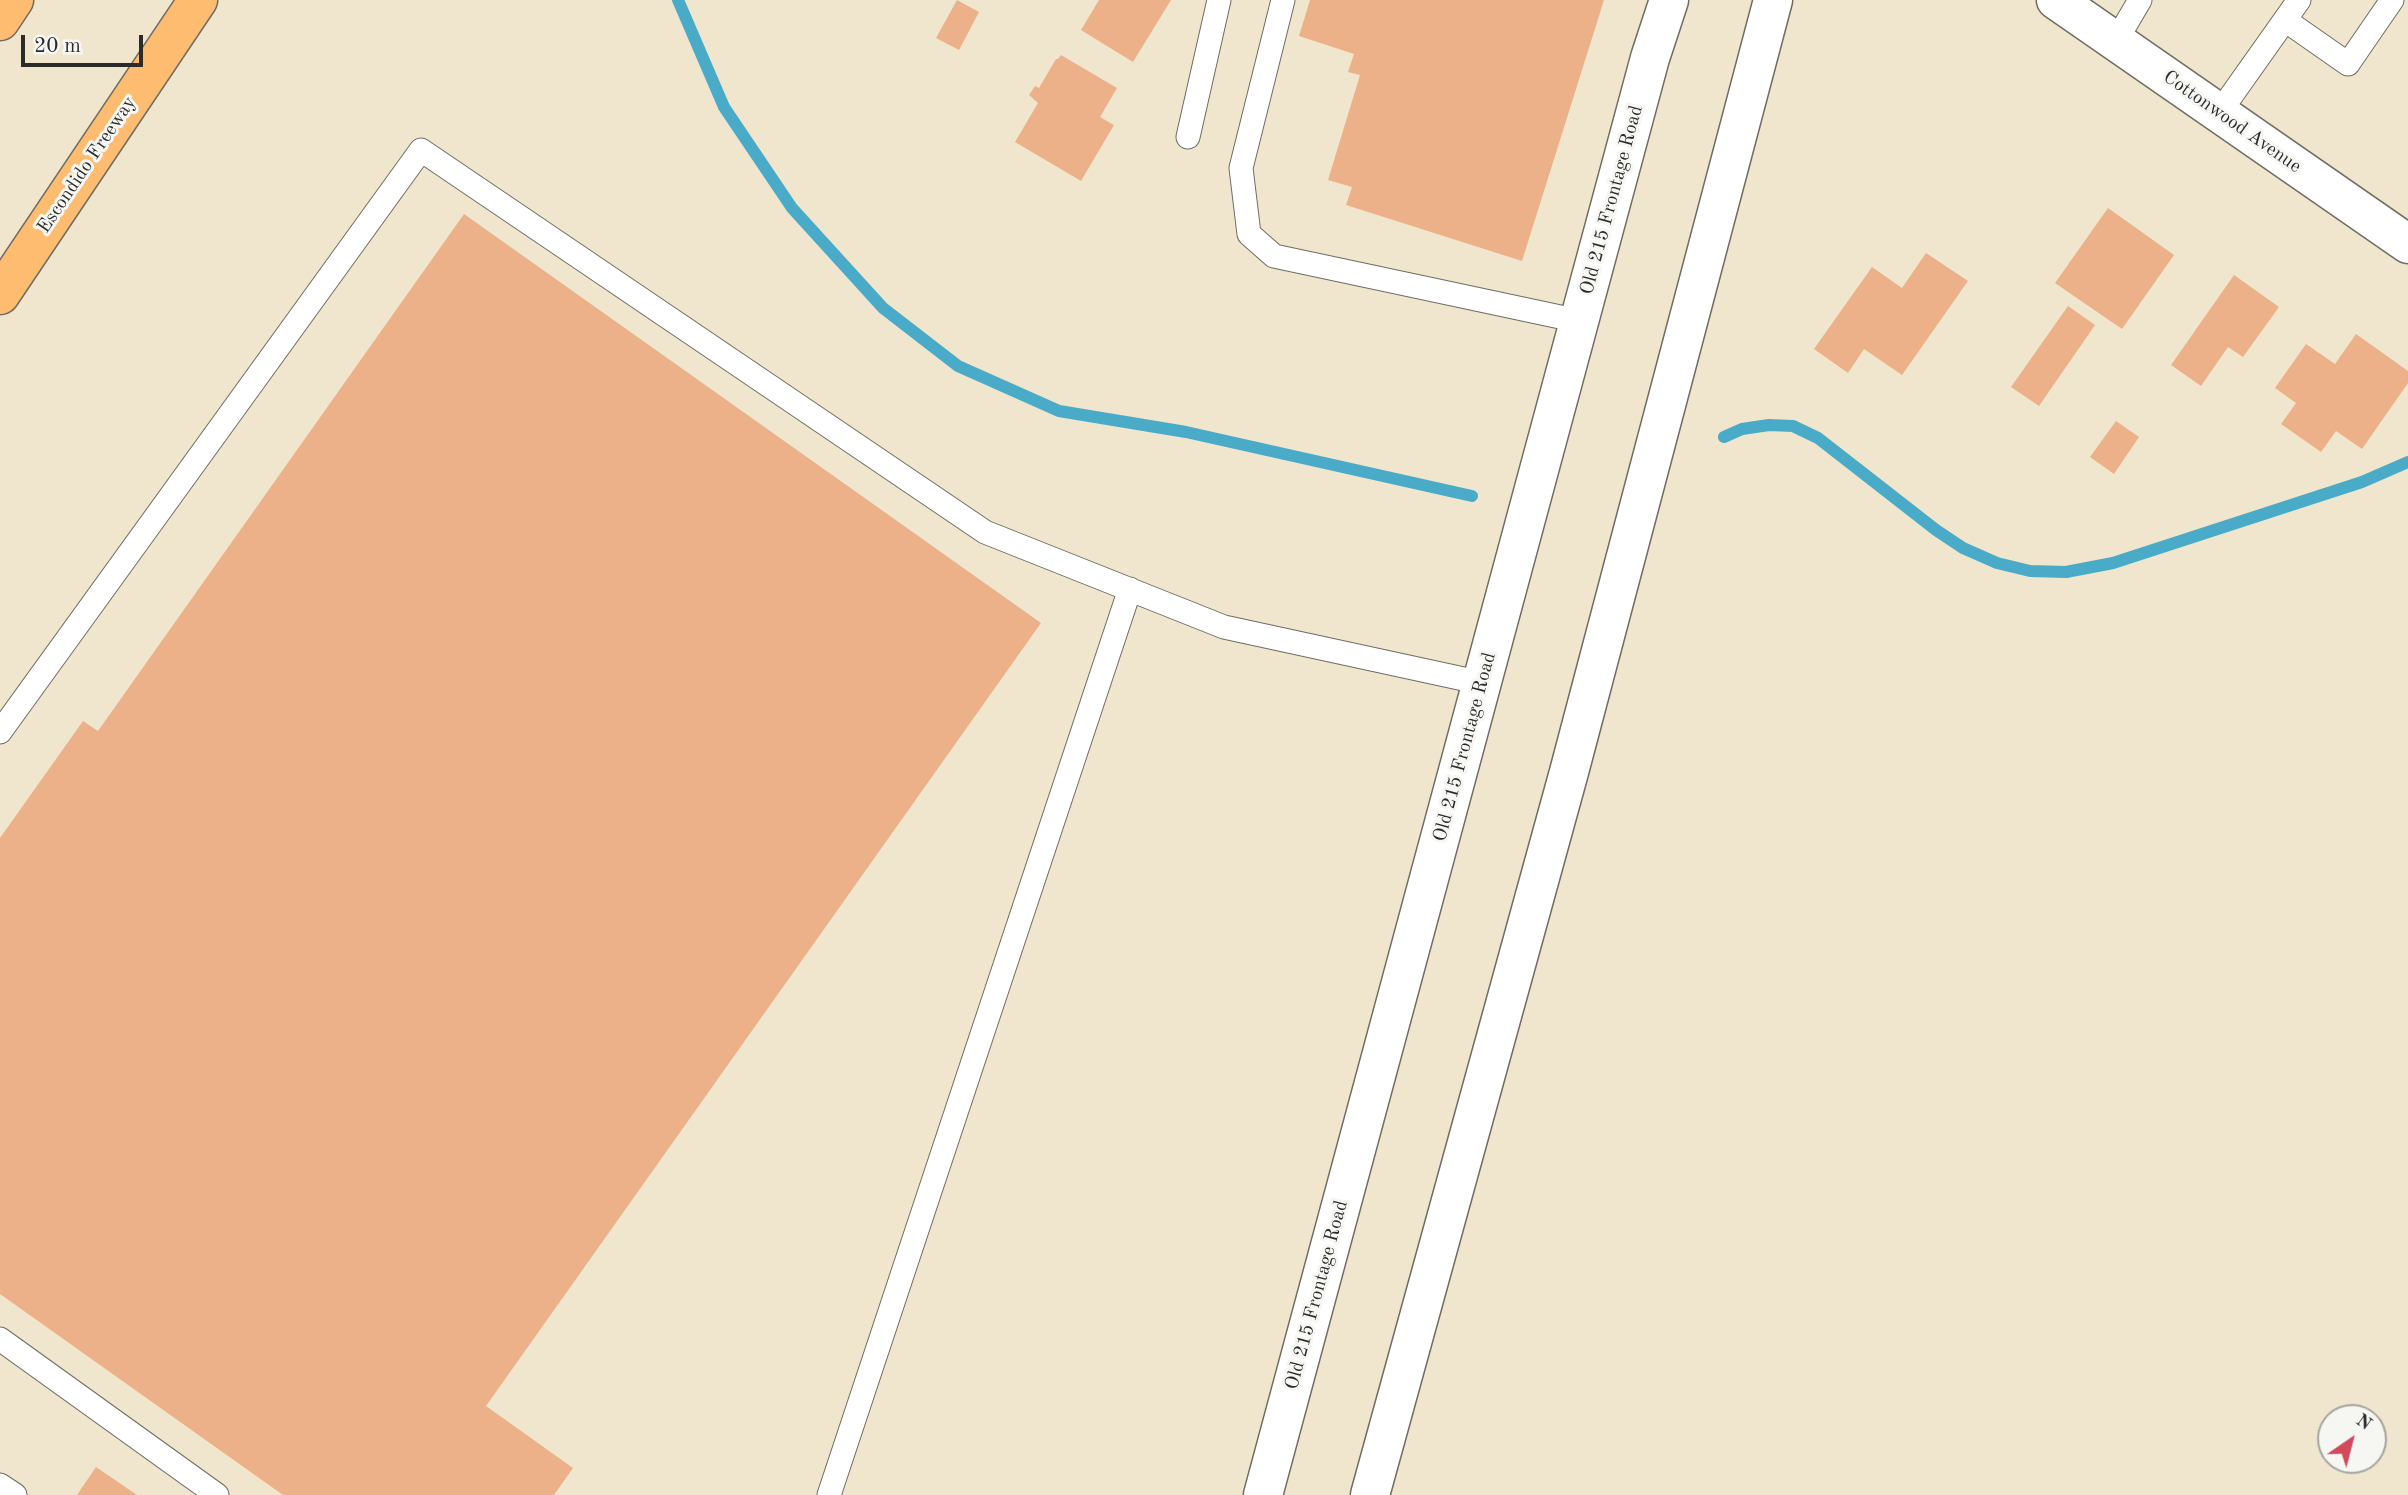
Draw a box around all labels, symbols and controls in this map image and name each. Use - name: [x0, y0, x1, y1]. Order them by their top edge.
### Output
- scale bar: [24, 21, 147, 65]
- text: 20 m: [34, 36, 81, 57]
- street label: Cottonwood Avenue: [2159, 66, 2305, 178]
- street label: Escondido Freeway: [33, 92, 141, 238]
- street label: Old 215 Frontage Road: [1576, 103, 1648, 297]
- street label: Old 215 Frontage Road: [1429, 650, 1501, 844]
- street label: Old 215 Frontage Road: [1281, 1198, 1353, 1392]
- north arrow: [2317, 1404, 2387, 1474]
- text: N: [2352, 1411, 2375, 1435]

